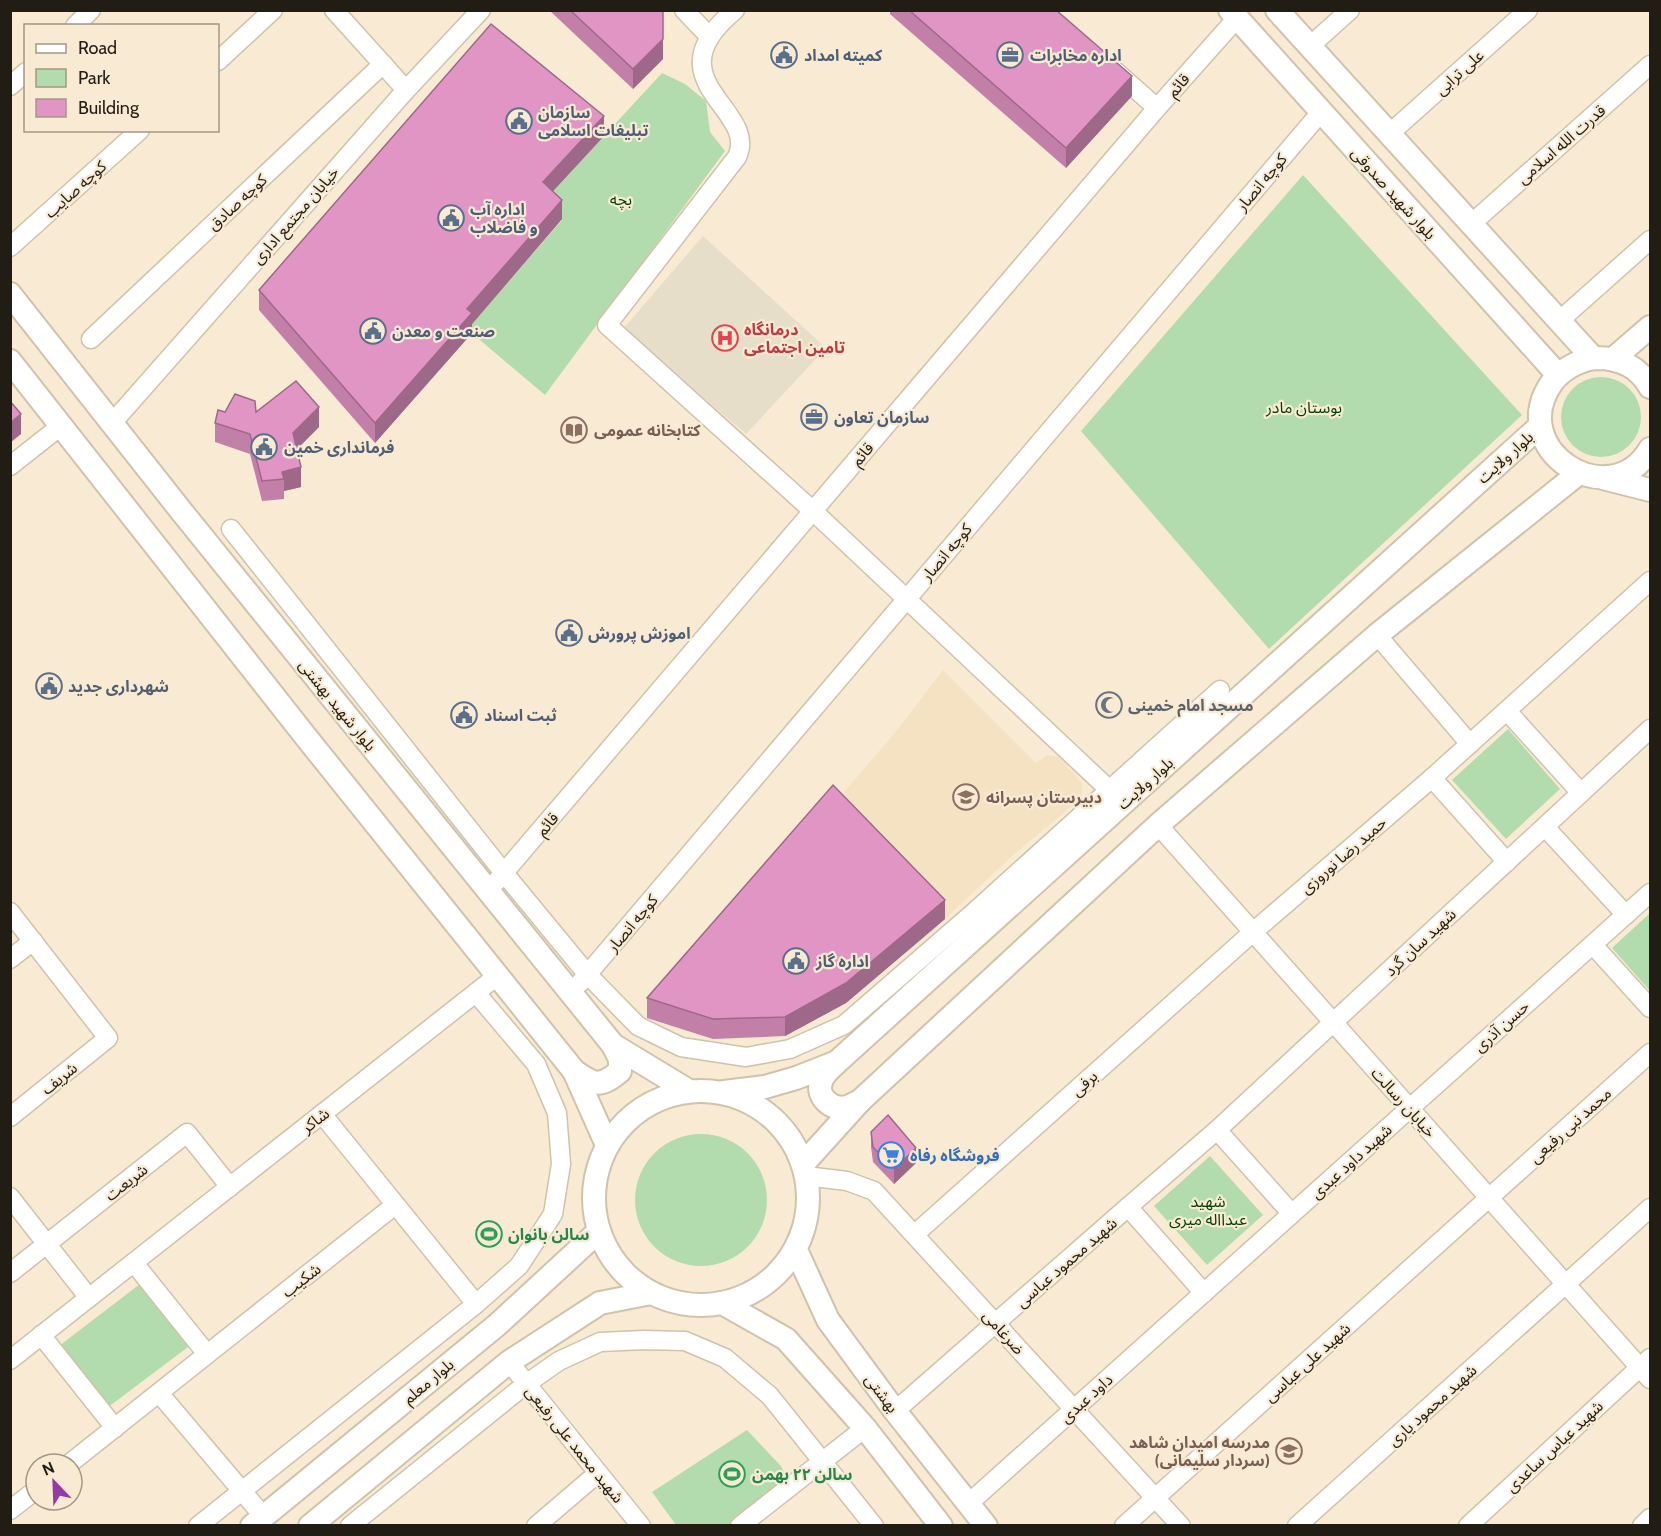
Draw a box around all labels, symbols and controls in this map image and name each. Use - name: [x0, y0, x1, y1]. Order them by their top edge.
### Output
- legend: [24, 24, 219, 132]
- text: Road: [78, 37, 117, 59]
- public building icon: کمیته امداد: [769, 40, 799, 70]
- office icon: اداره مخابرات: [995, 40, 1025, 70]
- place label: کمیته امداد: [804, 46, 883, 65]
- place label: اداره مخابرات: [1030, 46, 1122, 65]
- street label: علی ترابی: [1431, 46, 1488, 99]
- text: Park: [78, 67, 111, 89]
- street label: قائم: [1163, 70, 1196, 103]
- text: Building: [78, 97, 140, 119]
- street label: قدرت الله اسلامی: [1513, 101, 1610, 188]
- place label: سازمان تبلیغات اسلامی: [538, 103, 649, 140]
- public building icon: سازمان تبلیغات اسلامی: [504, 106, 534, 136]
- street label: بلوار شهید صدوقی: [1347, 143, 1440, 243]
- street label: کوچه انصار: [1231, 150, 1292, 216]
- street label: کوچه صایب: [41, 157, 111, 223]
- street label: خیابان مجتمع اداری: [248, 163, 345, 270]
- street label: کوچه صادق: [204, 170, 272, 235]
- park label: بچه: [610, 190, 632, 210]
- place label: اداره آب و فاضلاب: [470, 200, 538, 237]
- public building icon: اداره آب و فاضلاب: [436, 203, 466, 233]
- public building icon: صنعت و معدن: [358, 316, 388, 346]
- place label: درمانگاه تامین اجتماعی: [744, 320, 845, 357]
- place label: صنعت و معدن: [392, 322, 495, 341]
- hospital icon: درمانگاه تامین اجتماعی: [710, 323, 740, 353]
- park label: بوستان مادر: [1265, 398, 1342, 417]
- office icon: سازمان تعاون: [799, 402, 829, 432]
- place label: سازمان تعاون: [834, 408, 930, 427]
- library icon: کتابخانه عمومی: [559, 415, 589, 445]
- place label: کتابخانه عمومی: [594, 421, 701, 440]
- street label: بلوار ولایت: [1473, 427, 1537, 487]
- public building icon: فرمانداری خمین: [249, 432, 279, 462]
- place label: فرمانداری خمین: [284, 438, 394, 457]
- street label: قائم: [847, 439, 880, 472]
- street label: کوچه انصار: [916, 520, 977, 586]
- public building icon: اموزش پرورش: [554, 618, 584, 648]
- place label: اموزش پرورش: [588, 624, 691, 644]
- street label: بلوار شهید بهشتی: [295, 656, 380, 755]
- public building icon: شهرداری جدید: [34, 671, 64, 701]
- place label: شهرداری جدید: [68, 677, 169, 696]
- mosque icon: مسجد امام خمینی: [1094, 690, 1124, 720]
- place label: مسجد امام خمینی: [1128, 696, 1254, 717]
- public building icon: ثبت اسناد: [449, 700, 479, 730]
- place label: ثبت اسناد: [484, 706, 557, 725]
- street label: بلوار ولایت: [1113, 753, 1177, 813]
- school or university icon: دبیرستان پسرانه: [951, 782, 981, 812]
- place label: دبیرستان پسرانه: [986, 788, 1102, 808]
- street label: قائم: [532, 809, 565, 842]
- street label: حمید رضا نوروزی: [1296, 813, 1390, 898]
- street label: کوچه انصار: [602, 891, 663, 957]
- street label: شهید سان گرد: [1381, 905, 1460, 980]
- public building icon: اداره گاز: [781, 946, 811, 976]
- place label: اداره گاز: [815, 952, 869, 971]
- street label: حسن آذری: [1470, 997, 1533, 1056]
- street label: شریف: [37, 1058, 81, 1099]
- street label: خیابان رسالت: [1367, 1063, 1440, 1141]
- street label: برفی: [1067, 1067, 1102, 1100]
- street label: محمد نبی رفیعی: [1525, 1084, 1615, 1167]
- street label: شاکر: [297, 1104, 333, 1138]
- street label: شهید داود عبدی: [1307, 1120, 1396, 1203]
- supermarket icon: فروشگاه رفاه: [876, 1140, 906, 1170]
- place label: فروشگاه رفاه: [910, 1146, 1000, 1165]
- street label: شریعت: [101, 1160, 151, 1205]
- park label: شهید عبدااله میری: [1169, 1192, 1247, 1229]
- street label: شهید محمود عباسی: [1012, 1213, 1121, 1311]
- sports icon: سالن بانوان: [474, 1219, 504, 1249]
- place label: سالن بانوان: [508, 1225, 589, 1244]
- street label: شکیب: [278, 1259, 325, 1301]
- street label: ضرغامی: [979, 1306, 1029, 1358]
- street label: شهید علی عباسی: [1260, 1319, 1354, 1406]
- street label: بلوار معلم: [399, 1355, 460, 1410]
- street label: شهید محمود یاری: [1384, 1361, 1481, 1450]
- street label: بهشتی: [861, 1370, 902, 1416]
- street label: داود عبدی: [1056, 1370, 1116, 1427]
- street label: شهید محمد علی رفیعی: [521, 1382, 628, 1507]
- street label: شهید عباس ساعدی: [1502, 1397, 1607, 1496]
- place label: مدرسه امیدان شاهد (سردار سلیمانی): [1129, 1433, 1270, 1470]
- school or university icon: مدرسه امیدان شاهد (سردار سلیمانی): [1274, 1436, 1304, 1466]
- north arrow: [24, 1452, 84, 1512]
- text: N: [39, 1458, 57, 1480]
- sports icon: سالن ۲۲ بهمن: [717, 1459, 747, 1489]
- place label: سالن ۲۲ بهمن: [752, 1465, 853, 1484]

